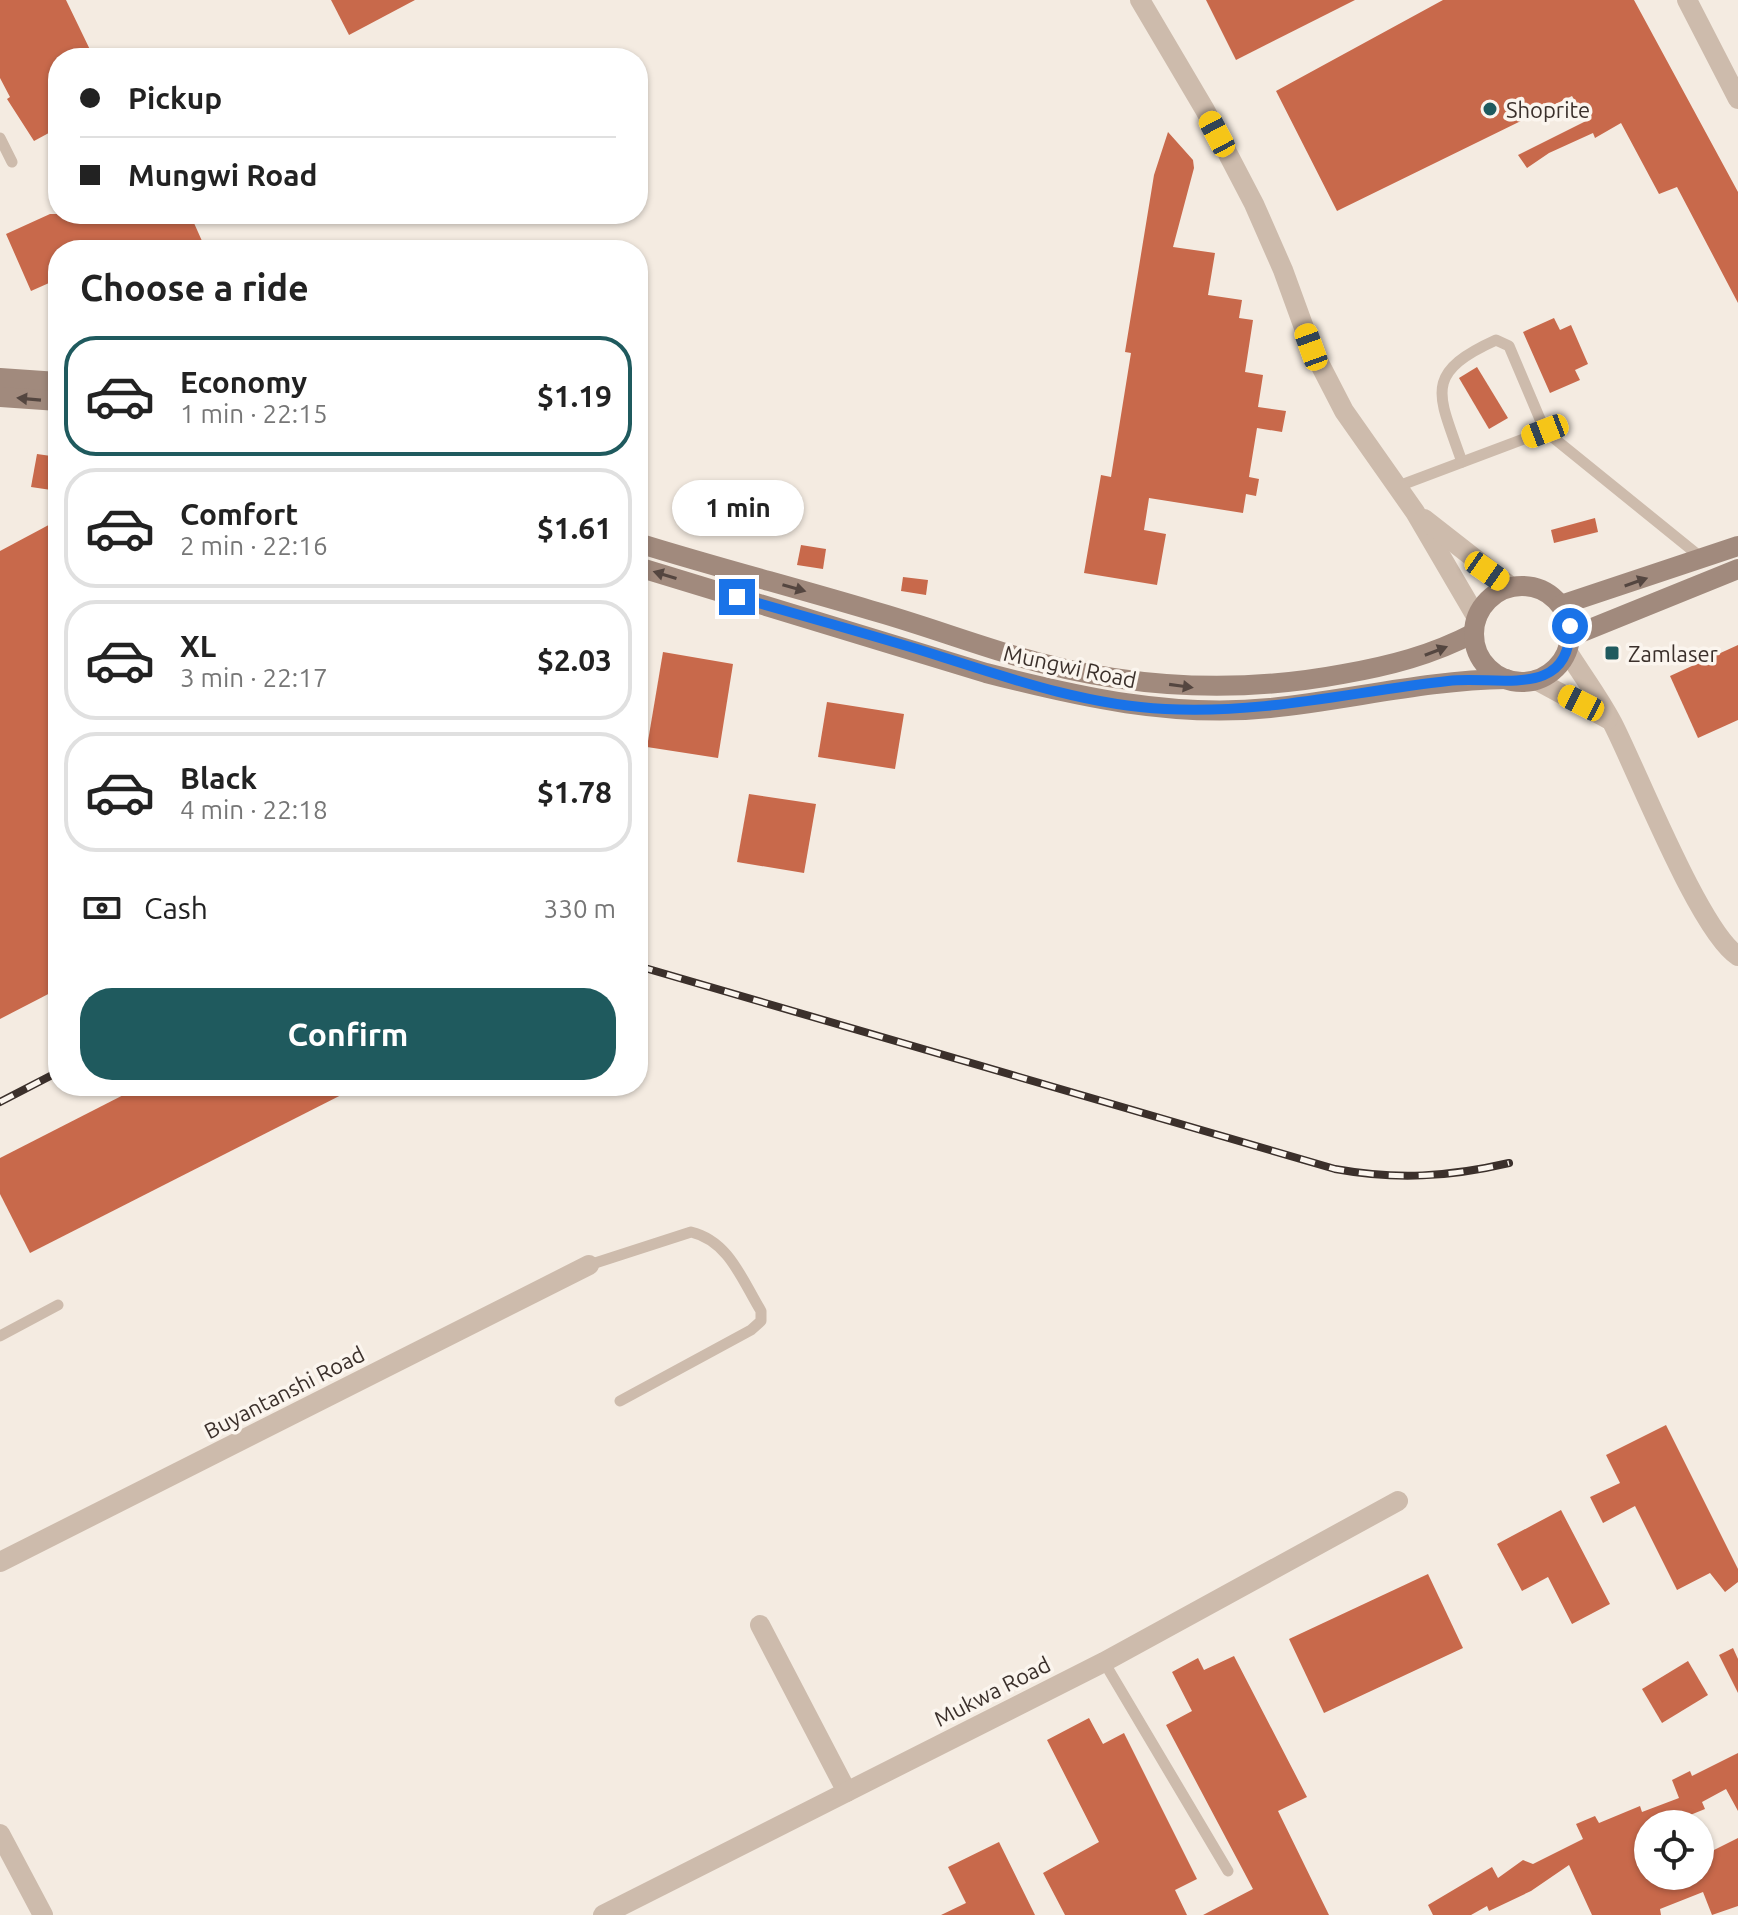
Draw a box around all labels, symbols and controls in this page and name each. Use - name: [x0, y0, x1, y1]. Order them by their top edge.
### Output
- text: Pickup: [128, 81, 222, 115]
- place label: Shoprite: [1506, 97, 1590, 122]
- marker: Shoprite: [1481, 100, 1499, 118]
- car: [1195, 107, 1239, 161]
- text: Mungwi Road: [128, 158, 318, 192]
- text: Choose a ride: [80, 267, 309, 308]
- car: [1292, 320, 1330, 374]
- icon: car: [84, 360, 156, 432]
- text: Economy: [180, 365, 307, 399]
- text: $1.19: [537, 379, 612, 413]
- one-way arrow: [16, 392, 41, 405]
- text: 1 min · 22:15: [180, 399, 328, 428]
- car: [1518, 411, 1572, 451]
- callout: 1 min: [671, 481, 803, 537]
- icon: car: [84, 492, 156, 564]
- text: 1 min: [705, 493, 771, 522]
- text: Comfort: [180, 497, 298, 531]
- text: $1.61: [537, 511, 612, 545]
- text: 2 min · 22:16: [180, 531, 328, 560]
- car: [1460, 547, 1514, 595]
- one-way arrow: [652, 568, 676, 581]
- one-way arrow: [1624, 576, 1648, 588]
- route end: [719, 579, 755, 615]
- one-way arrow: [782, 582, 806, 595]
- route start: [1552, 608, 1588, 644]
- icon: car: [84, 624, 156, 696]
- text: XL: [180, 629, 216, 663]
- street label: Mungwi Road: [1001, 640, 1139, 692]
- place label: Zamlaser: [1628, 641, 1719, 666]
- text: $2.03: [537, 643, 612, 677]
- one-way arrow: [1424, 644, 1448, 657]
- marker: Zamlaser: [1603, 644, 1621, 662]
- text: 3 min · 22:17: [180, 663, 328, 692]
- one-way arrow: [1169, 679, 1194, 692]
- car: [1554, 681, 1608, 725]
- icon: car: [84, 756, 156, 828]
- text: Black: [180, 761, 257, 795]
- text: $1.78: [537, 775, 612, 809]
- text: 4 min · 22:18: [180, 795, 328, 824]
- icon: cash: [80, 886, 124, 930]
- text: Cash: [144, 891, 208, 925]
- text: 330 m: [544, 894, 616, 923]
- button: Confirm: [80, 988, 616, 1080]
- street label: Buyantanshi Road: [200, 1341, 368, 1443]
- street label: Mukwa Road: [930, 1651, 1054, 1731]
- map controls: [1634, 1810, 1714, 1890]
- button: locate: [1634, 1810, 1714, 1890]

